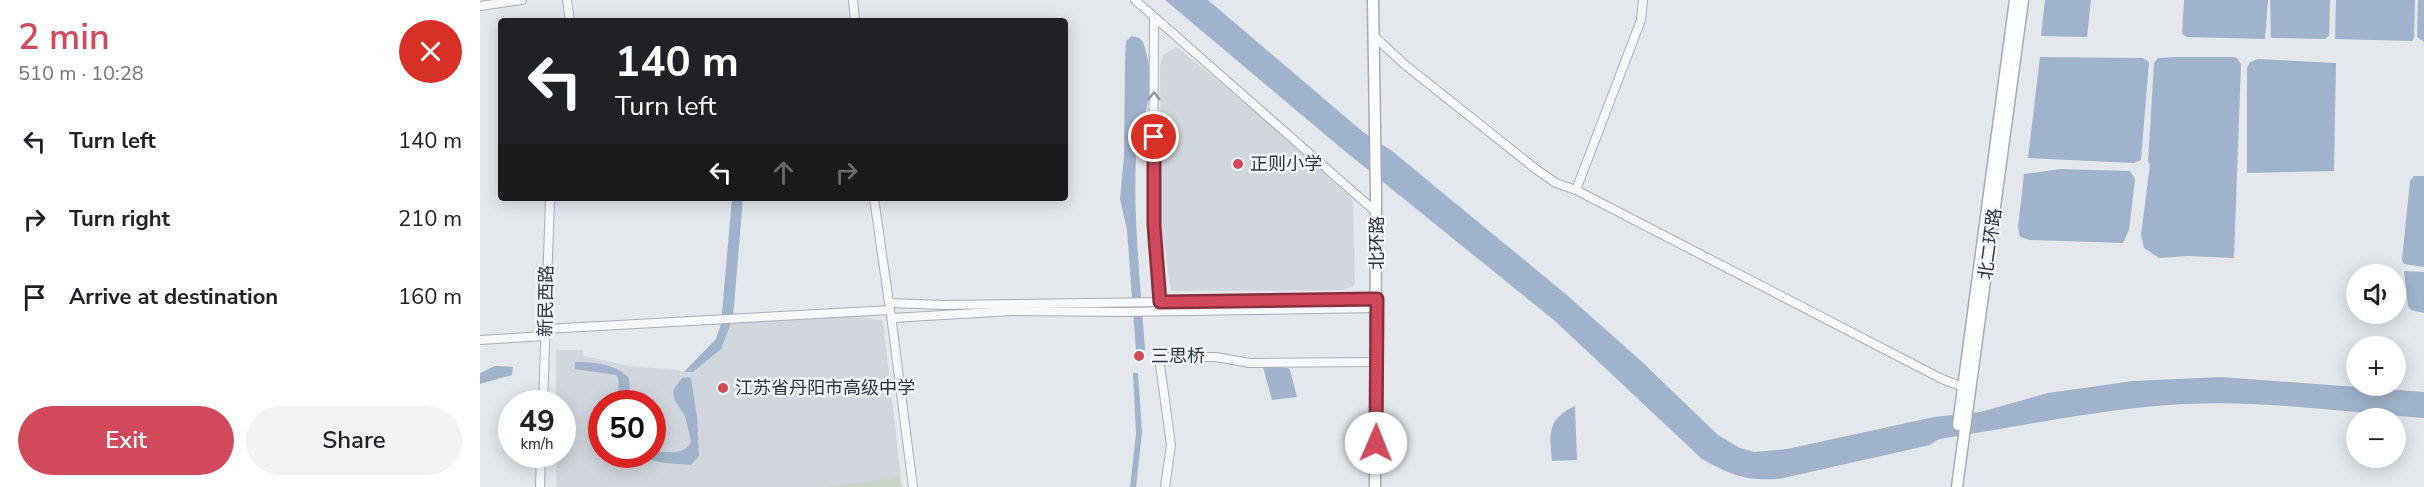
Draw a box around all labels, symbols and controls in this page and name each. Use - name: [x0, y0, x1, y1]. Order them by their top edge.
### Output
- text: 2 min: [18, 13, 110, 62]
- button: close: [399, 20, 462, 83]
- text: 140 m: [615, 34, 739, 91]
- icon: left: [516, 42, 594, 120]
- text: 510 m · 10:28: [18, 60, 144, 87]
- text: Turn left: [615, 88, 716, 125]
- one-way arrow: [1148, 92, 1160, 101]
- pin: [1128, 111, 1179, 162]
- icon: arrive: [1137, 120, 1170, 153]
- icon: left: [18, 125, 51, 158]
- text: Turn left: [69, 126, 156, 156]
- text: 140 m: [398, 126, 462, 156]
- place label: 正则小学: [1250, 152, 1322, 176]
- icon: left: [704, 156, 737, 189]
- icon: ahead: [767, 156, 800, 189]
- icon: right: [830, 156, 863, 189]
- marker: 正则小学: [1231, 157, 1245, 171]
- icon: right: [18, 203, 51, 236]
- text: Turn right: [69, 204, 170, 234]
- text: 210 m: [398, 204, 462, 234]
- street label: 北二环路: [1973, 207, 2007, 281]
- street label: 北环路: [1365, 216, 1389, 270]
- map controls: [2346, 264, 2406, 468]
- button: sound: [2346, 264, 2406, 324]
- street label: 新民西路: [533, 265, 559, 337]
- icon: arrive: [18, 281, 51, 314]
- text: Arrive at destination: [69, 282, 278, 312]
- text: 160 m: [398, 282, 462, 312]
- button: +: [2346, 336, 2406, 396]
- place label: 三思桥: [1151, 344, 1205, 368]
- marker: 三思桥: [1132, 349, 1146, 363]
- place label: 江苏省丹阳市高级中学: [735, 376, 915, 400]
- marker: 江苏省丹阳市高级中学: [716, 381, 730, 395]
- speed limit sign: 50: [588, 390, 666, 468]
- text: 49: [519, 401, 555, 442]
- button: Exit: [18, 406, 234, 475]
- button: Share: [246, 406, 462, 475]
- button: −: [2346, 408, 2406, 468]
- position arrow: [1344, 411, 1408, 475]
- text: km/h: [520, 434, 554, 454]

